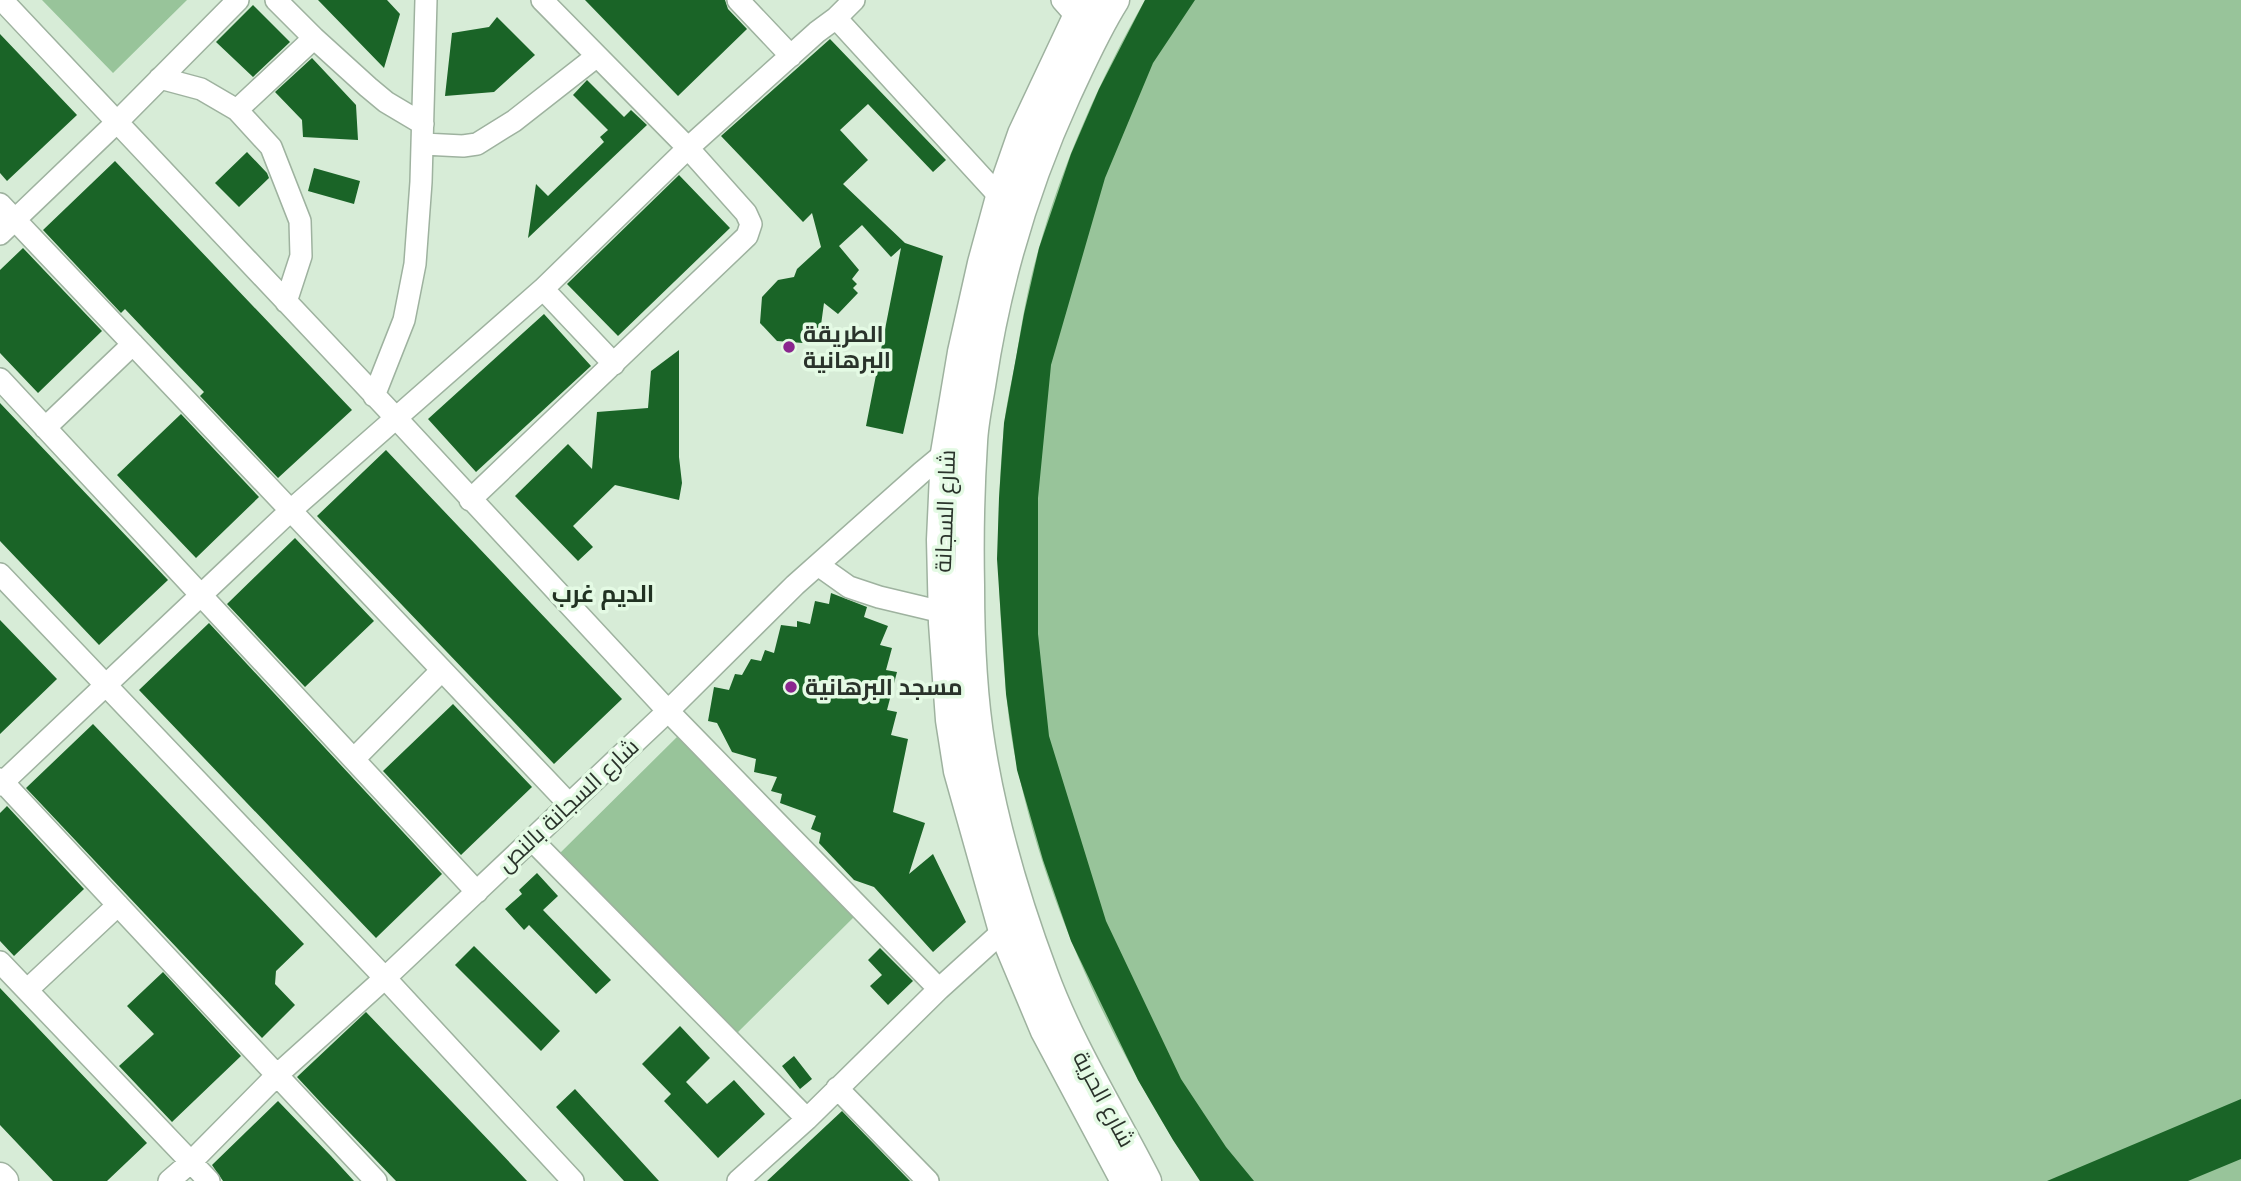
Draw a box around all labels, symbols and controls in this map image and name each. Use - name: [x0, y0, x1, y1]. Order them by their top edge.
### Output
- place label: الطريقة البرهانية: [803, 319, 891, 375]
- marker: الطريقة البرهانية: [781, 339, 797, 355]
- street label: شارع السجانة: [928, 449, 963, 573]
- district label: الديم غرب: [552, 578, 654, 610]
- place label: مسجد البرهانية: [805, 672, 963, 702]
- marker: مسجد البرهانية: [783, 679, 799, 695]
- street label: شارع السجانة بالنص: [491, 732, 646, 879]
- street label: شارع الحرية: [1065, 1046, 1142, 1153]

